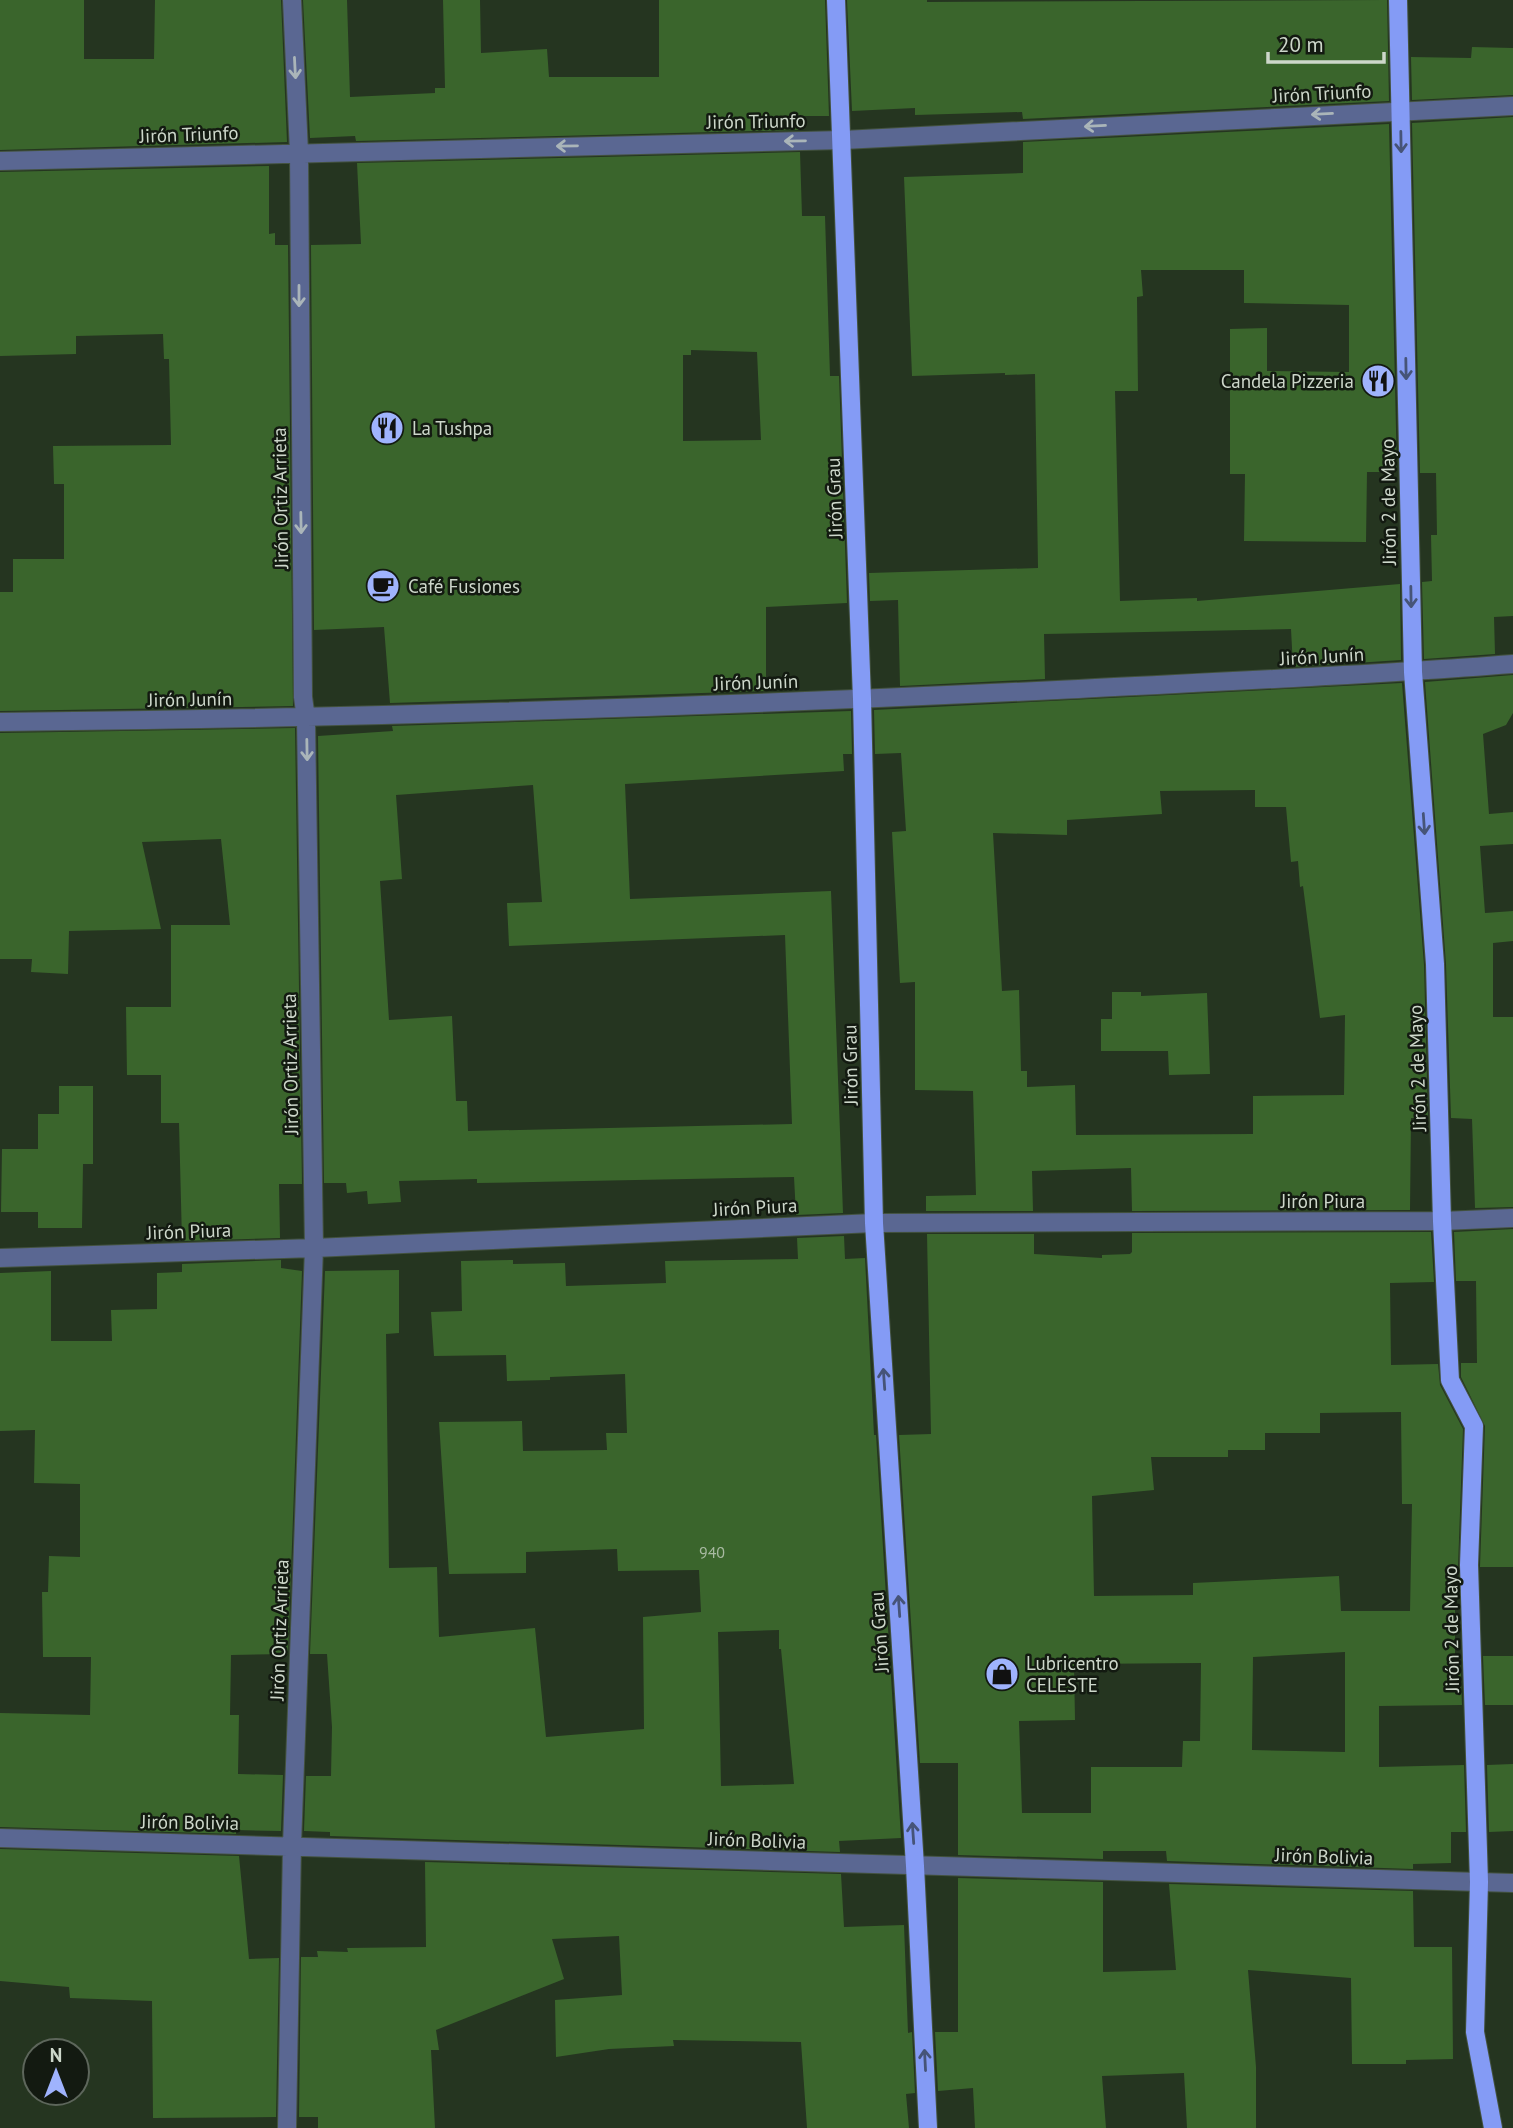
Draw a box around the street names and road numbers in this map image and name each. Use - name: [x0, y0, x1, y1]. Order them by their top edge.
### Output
- street label: Jirón Triunfo: [1271, 78, 1372, 108]
- street label: Jirón Triunfo: [705, 108, 806, 134]
- street label: Jirón Triunfo: [138, 120, 239, 148]
- street label: Jirón Ortiz Arrieta: [267, 427, 293, 570]
- street label: Jirón 2 de Mayo: [1375, 439, 1401, 566]
- street label: Jirón Grau: [821, 457, 847, 540]
- street label: Jirón Junín: [1278, 642, 1365, 670]
- street label: Jirón Junín: [712, 669, 799, 696]
- street label: Jirón Junín: [147, 686, 232, 712]
- street label: Jirón Ortiz Arrieta: [277, 993, 303, 1136]
- street label: Jirón 2 de Mayo: [1403, 1004, 1431, 1133]
- street label: Jirón Grau: [837, 1025, 863, 1106]
- street label: Jirón Piura: [1280, 1189, 1365, 1213]
- street label: Jirón Piura: [711, 1193, 798, 1221]
- street label: Jirón Piura: [145, 1218, 232, 1245]
- street label: Jirón Ortiz Arrieta: [265, 1559, 293, 1702]
- street label: Jirón 2 de Mayo: [1438, 1566, 1464, 1693]
- street label: Jirón Grau: [864, 1591, 894, 1674]
- street label: Jirón Bolivia: [140, 1809, 239, 1835]
- street label: Jirón Bolivia: [706, 1826, 807, 1854]
- street label: Jirón Bolivia: [1273, 1842, 1374, 1870]

